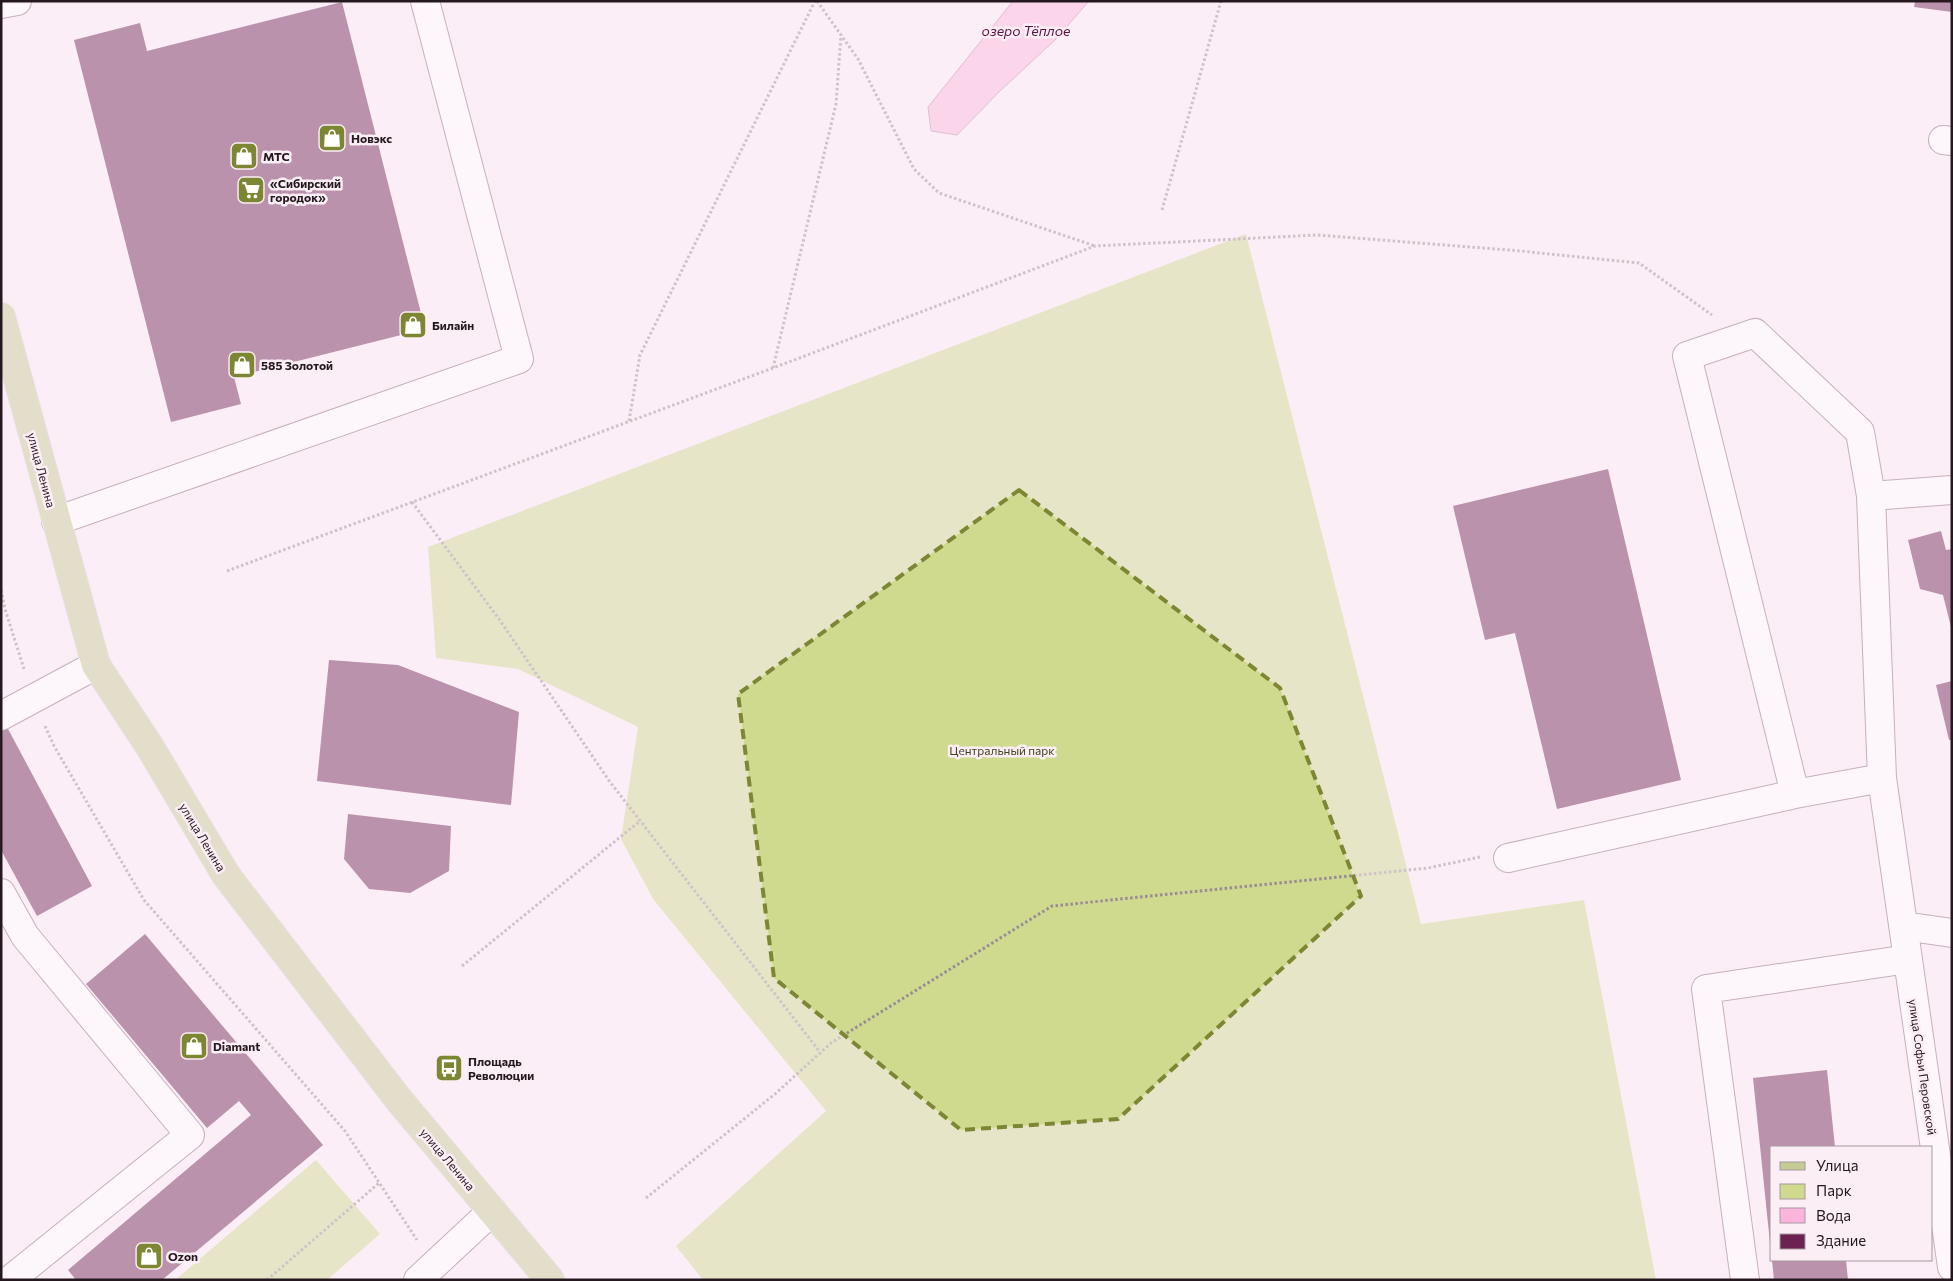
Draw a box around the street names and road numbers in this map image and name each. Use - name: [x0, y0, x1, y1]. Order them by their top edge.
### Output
- street label: улица Ленина: [25, 431, 59, 509]
- street label: улица Ленина: [177, 800, 229, 874]
- street label: улица Софьи Перовской: [1907, 998, 1939, 1136]
- street label: улица Ленина: [418, 1125, 478, 1193]

